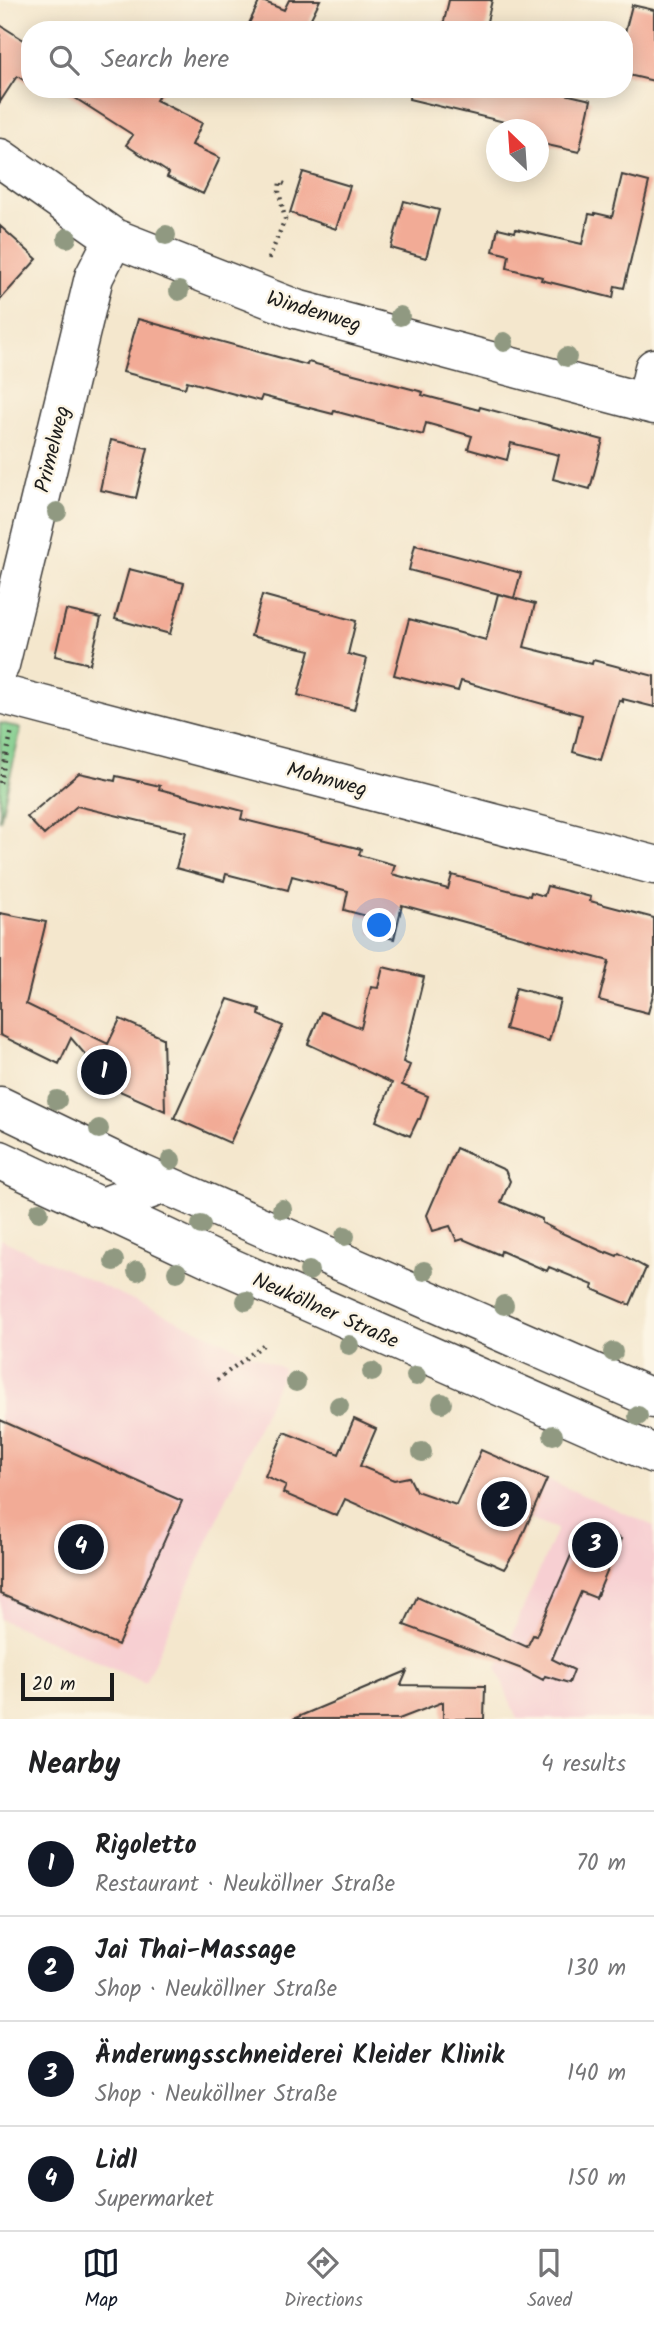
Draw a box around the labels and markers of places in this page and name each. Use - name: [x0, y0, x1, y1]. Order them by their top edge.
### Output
- pin: 1: [81, 1046, 127, 1098]
- pin: 2: [481, 1478, 527, 1530]
- pin: 3: [572, 1519, 618, 1571]
- pin: 4: [58, 1521, 104, 1573]

